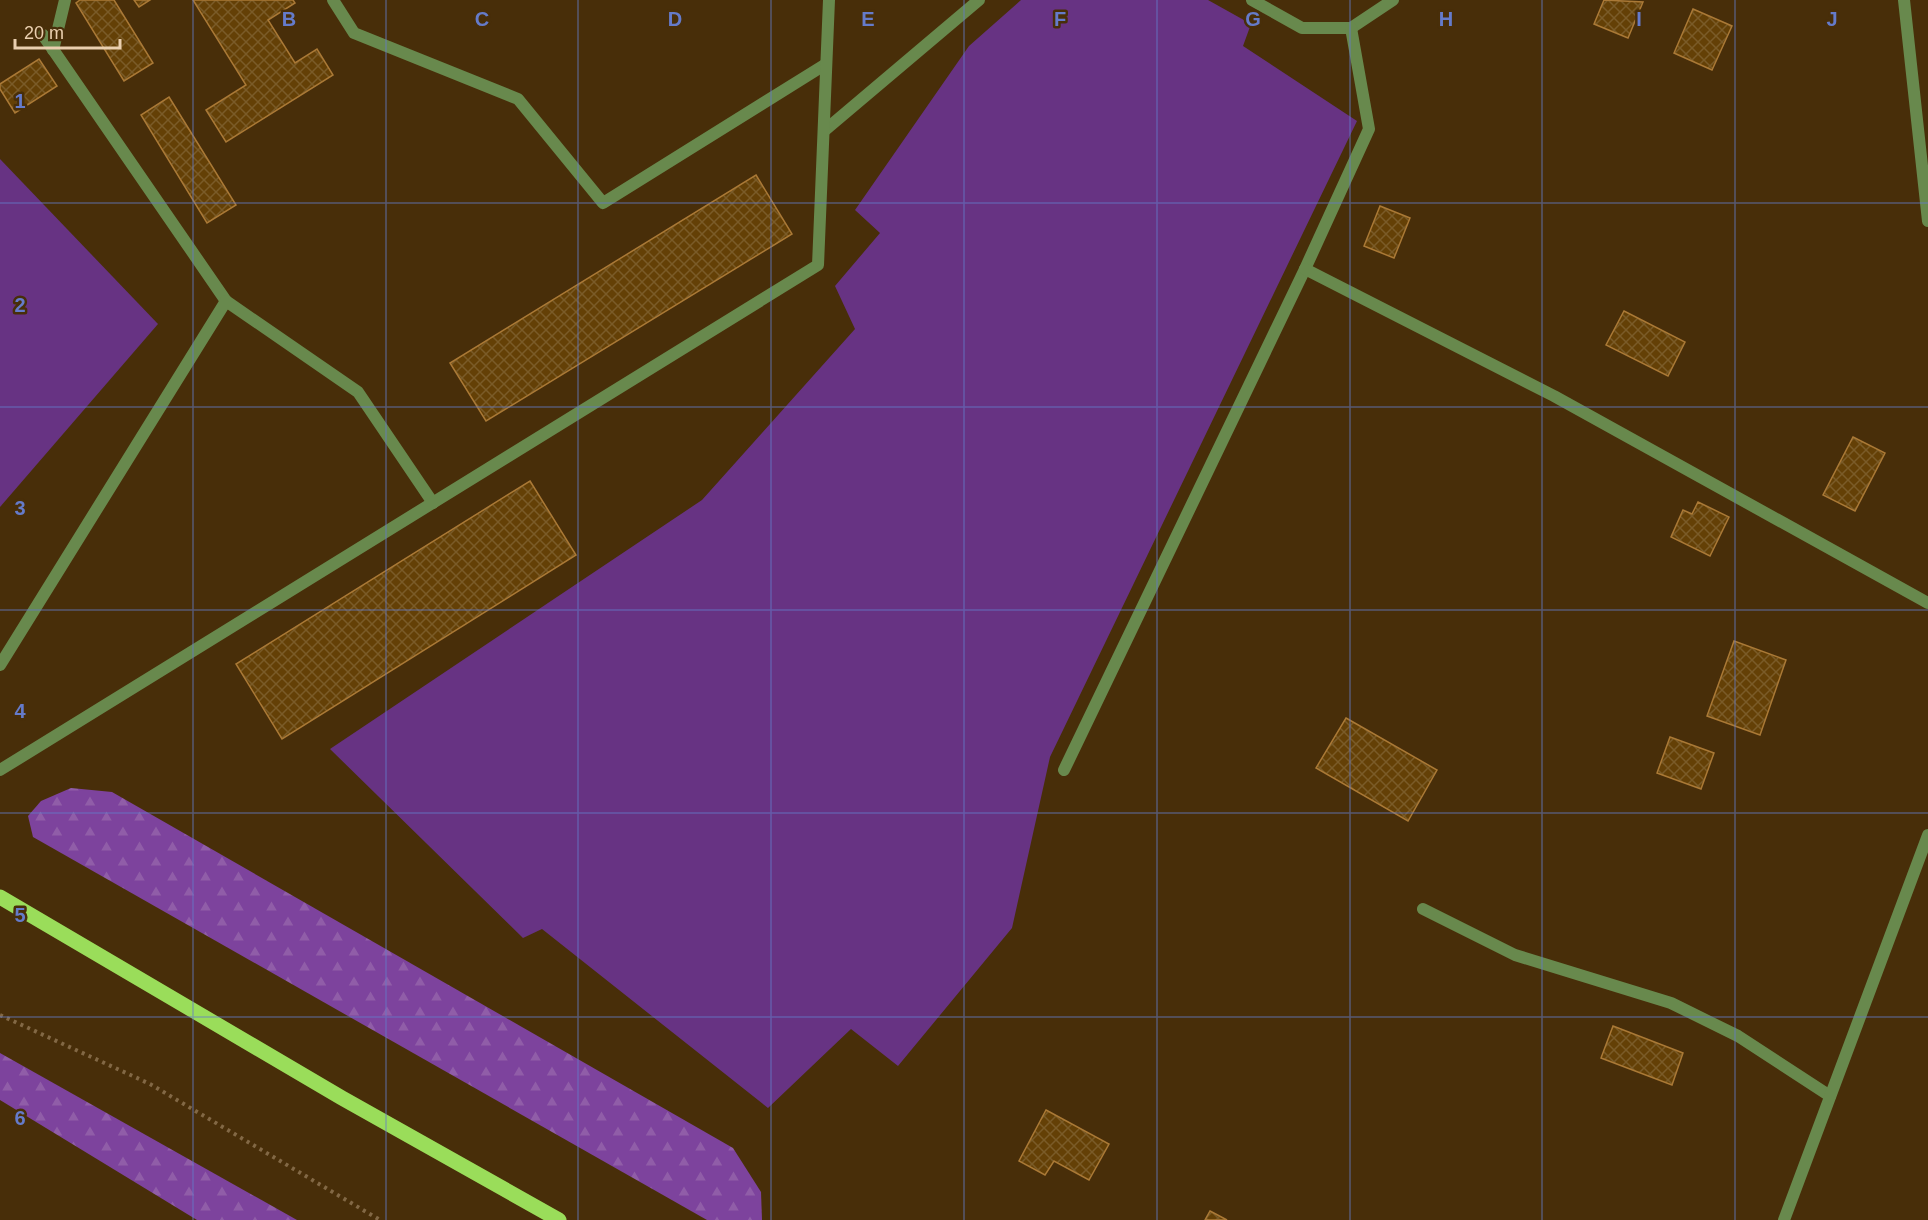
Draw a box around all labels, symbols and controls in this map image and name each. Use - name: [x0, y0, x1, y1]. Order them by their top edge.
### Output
- text: B: [282, 8, 296, 30]
- text: C: [475, 8, 489, 30]
- text: D: [668, 8, 682, 30]
- text: E: [861, 8, 875, 30]
- text: F: [1054, 8, 1066, 30]
- text: G: [1245, 8, 1261, 30]
- text: H: [1439, 8, 1453, 30]
- text: I: [1636, 8, 1642, 30]
- text: J: [1826, 8, 1838, 30]
- scale bar: [15, 12, 120, 50]
- text: 20 m: [24, 23, 64, 43]
- text: 1: [14, 90, 26, 112]
- text: 2: [14, 294, 26, 316]
- text: 3: [14, 497, 26, 519]
- text: 4: [14, 700, 26, 722]
- text: 5: [14, 904, 26, 926]
- text: 6: [14, 1107, 26, 1129]

